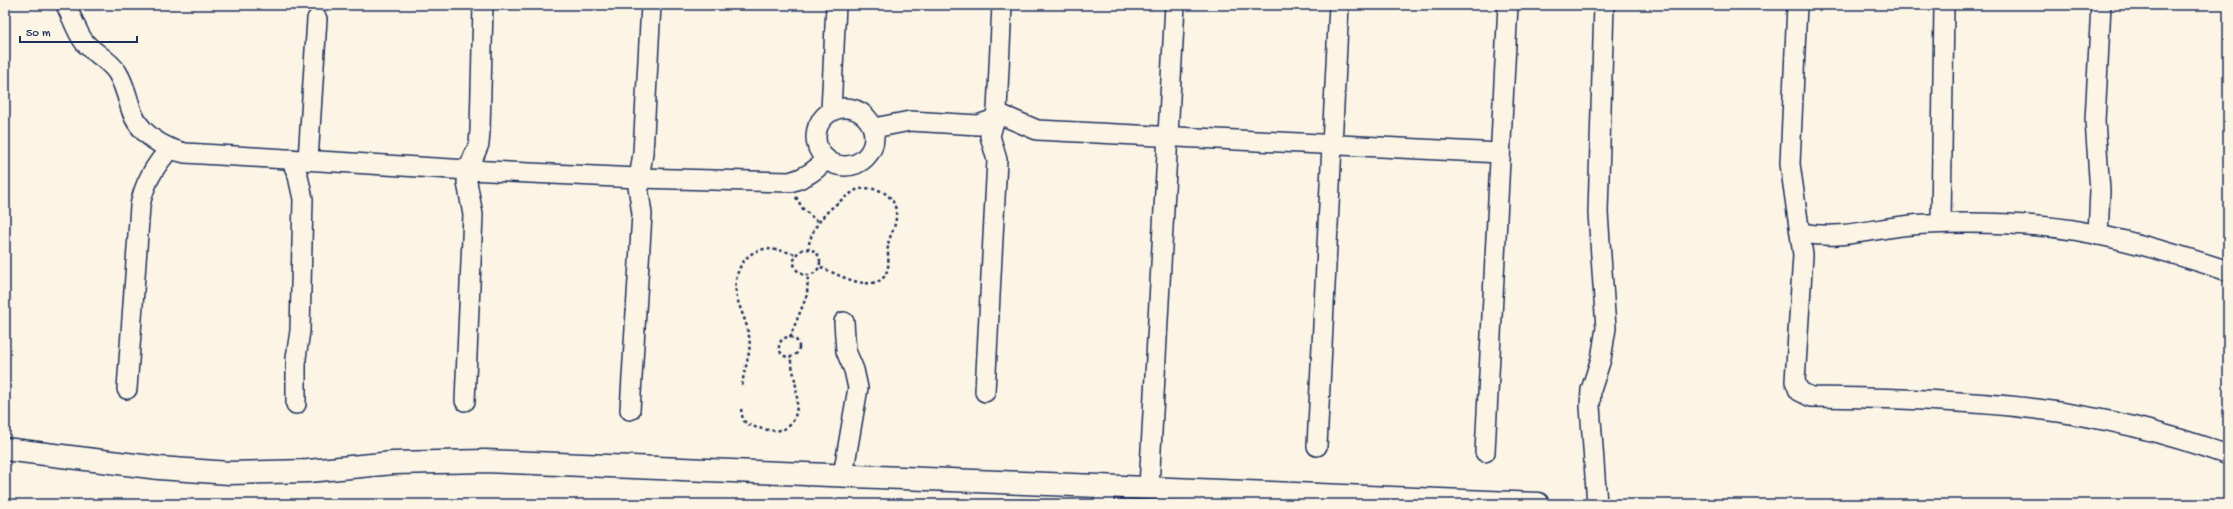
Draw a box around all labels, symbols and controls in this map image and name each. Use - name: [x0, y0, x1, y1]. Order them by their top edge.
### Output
- scale bar: [20, 18, 137, 44]
- text: 50 m: [26, 27, 51, 41]

